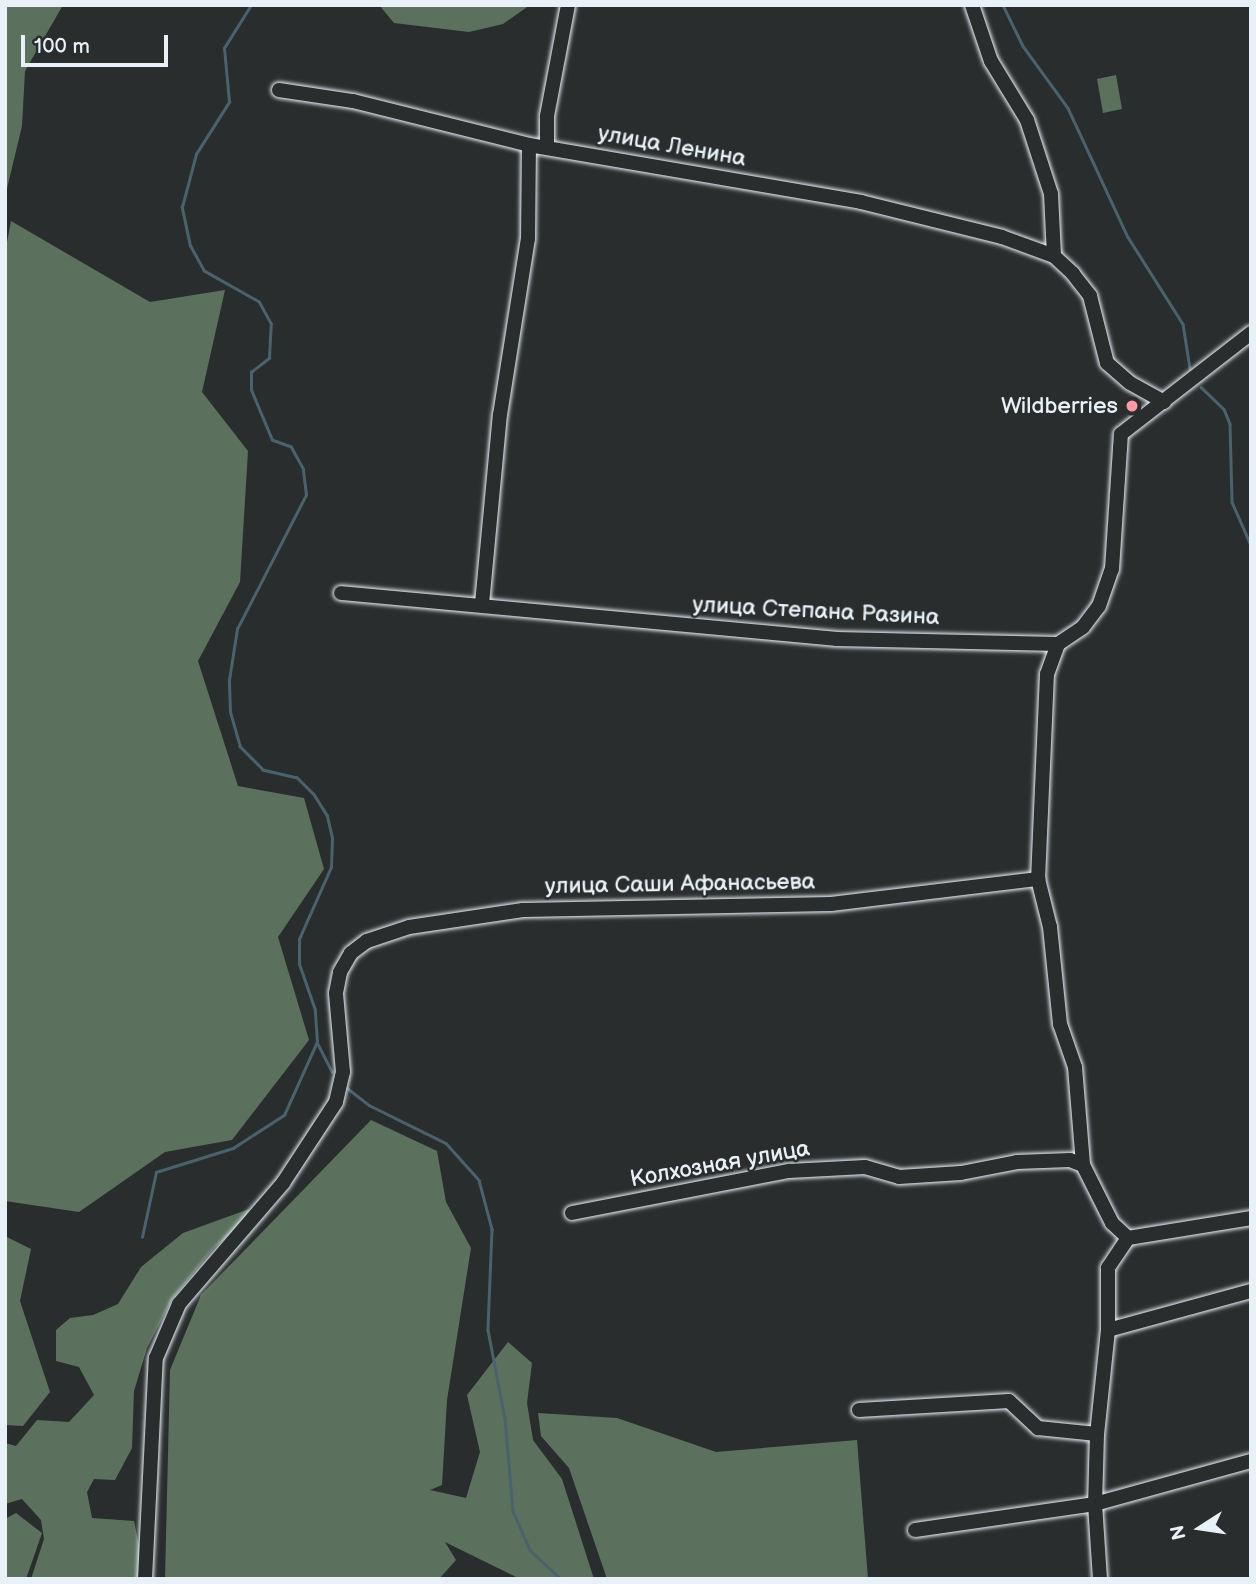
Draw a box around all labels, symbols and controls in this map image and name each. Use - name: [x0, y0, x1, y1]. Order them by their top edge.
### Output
- scale bar: [24, 21, 172, 65]
- text: 100 m: [34, 34, 90, 59]
- street label: улица Ленина: [596, 119, 748, 173]
- place label: Wildberries: [1001, 392, 1118, 420]
- marker: Wildberries: [1124, 398, 1140, 414]
- street label: улица Степана Разина: [692, 591, 940, 631]
- street label: улица Саши Афанасьева: [545, 868, 815, 900]
- street label: Колхозная улица: [628, 1135, 812, 1193]
- north arrow: [1165, 1493, 1235, 1563]
- text: N: [1166, 1523, 1192, 1542]

